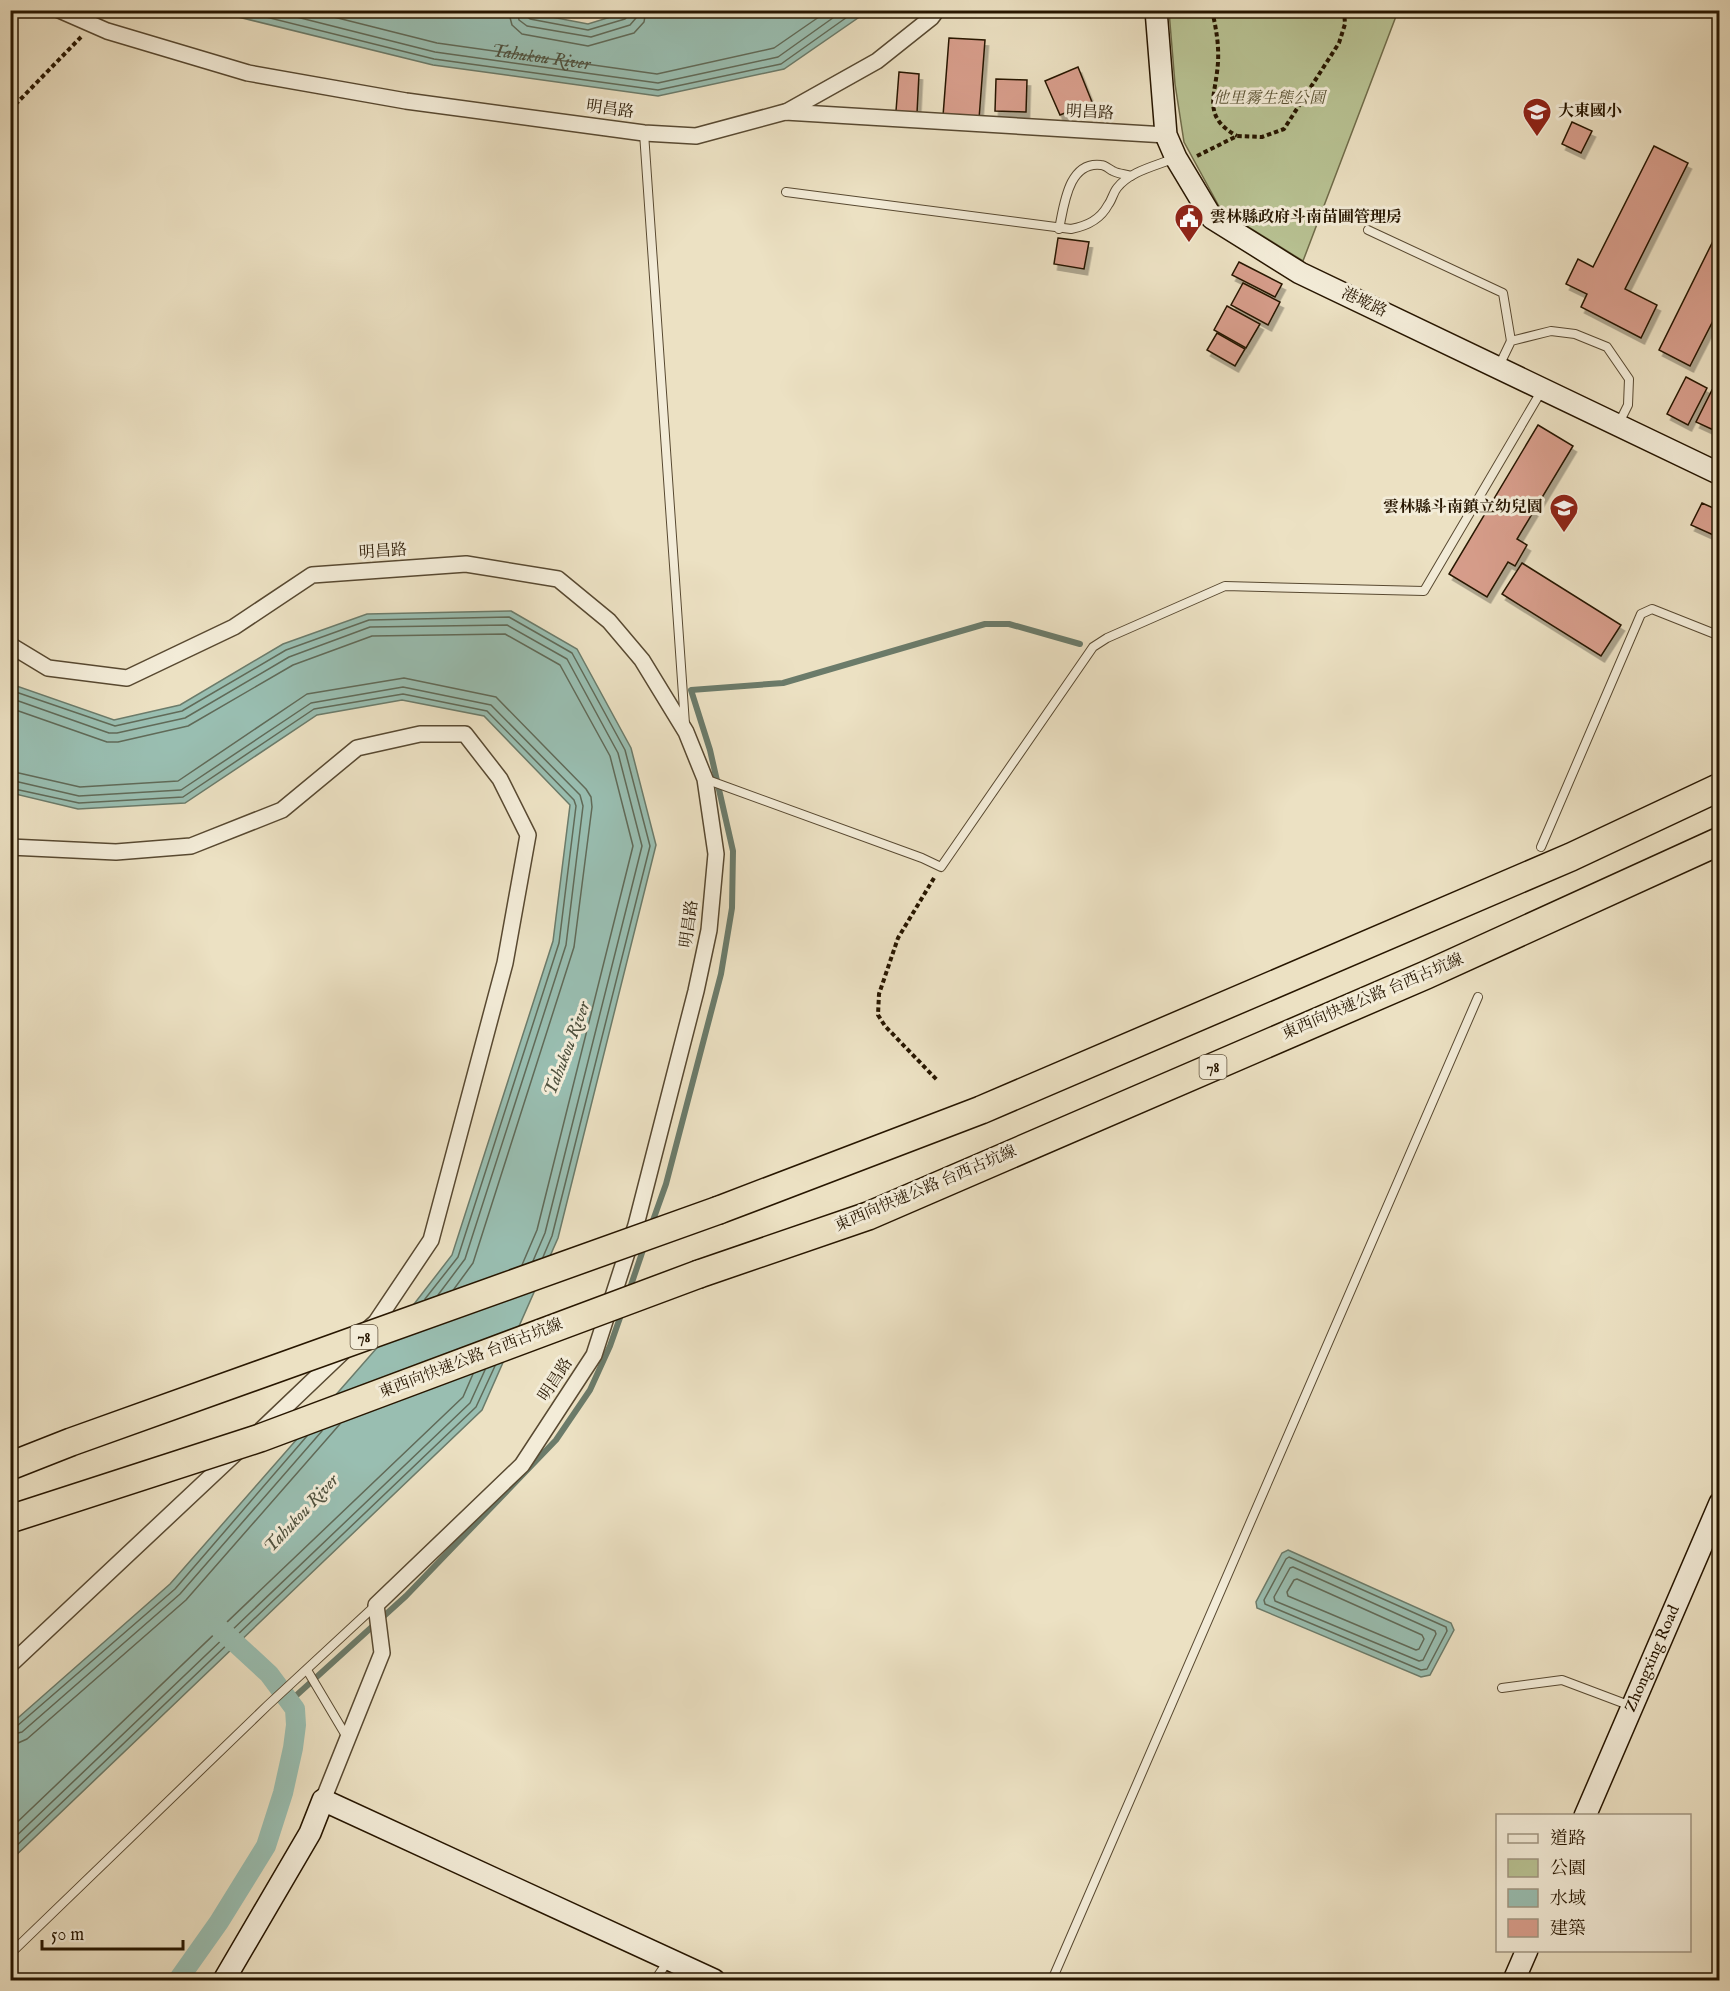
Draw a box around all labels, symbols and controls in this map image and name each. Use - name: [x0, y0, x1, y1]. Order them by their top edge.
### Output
- water label: Tahukou River: [490, 39, 593, 76]
- park label: 他里霧生態公園: [1213, 89, 1328, 109]
- school or university icon: 大東國小: [1521, 96, 1553, 138]
- street label: 明昌路: [585, 97, 635, 123]
- street label: 明昌路: [1066, 102, 1114, 124]
- place label: 大東國小: [1558, 102, 1622, 122]
- public building icon: 雲林縣政府斗南苗圃管理房: [1173, 202, 1205, 244]
- place label: 雲林縣政府斗南苗圃管理房: [1210, 207, 1402, 228]
- street label: 港墘路: [1338, 284, 1390, 322]
- school or university icon: 雲林縣斗南鎮立幼兒園: [1548, 492, 1580, 534]
- place label: 雲林縣斗南鎮立幼兒園: [1383, 498, 1543, 518]
- street label: 明昌路: [358, 540, 408, 564]
- street label: 明昌路: [677, 899, 703, 949]
- street label: 東西向快速公路 台西古坑線: [1279, 950, 1467, 1044]
- water label: Tahukou River: [539, 998, 597, 1100]
- road number: 78: [1200, 1055, 1226, 1079]
- street label: 東西向快速公路 台西古坑線: [832, 1142, 1020, 1236]
- street label: 東西向快速公路 台西古坑線: [376, 1315, 566, 1403]
- road number: 78: [350, 1325, 378, 1349]
- street label: 明昌路: [535, 1354, 577, 1406]
- water label: Tahukou River: [260, 1469, 345, 1558]
- street label: Zhongxing Road: [1621, 1602, 1685, 1715]
- legend: [1496, 1814, 1691, 1952]
- text: 道路: [1550, 1828, 1586, 1851]
- text: 公園: [1550, 1858, 1586, 1881]
- text: 水域: [1550, 1888, 1586, 1911]
- scale bar: [42, 1913, 183, 1951]
- text: 建築: [1550, 1918, 1586, 1941]
- text: 50 m: [51, 1924, 84, 1947]

